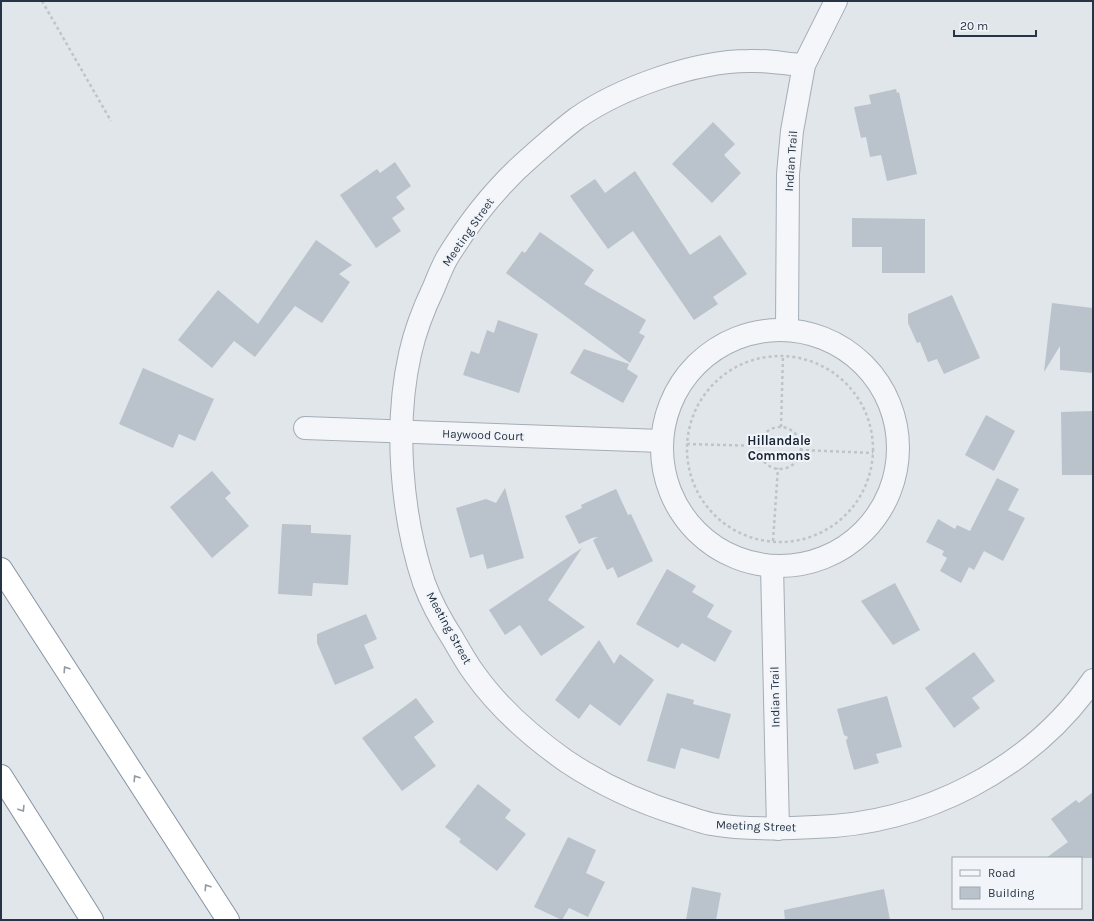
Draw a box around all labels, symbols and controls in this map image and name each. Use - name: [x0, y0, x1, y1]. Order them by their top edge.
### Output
- scale bar: [954, 12, 1036, 38]
- text: 20 m: [960, 19, 988, 33]
- street label: Indian Trail: [782, 130, 800, 192]
- street label: Meeting Street: [439, 195, 497, 269]
- street label: Haywood Court: [442, 427, 525, 443]
- district label: Hillandale Commons: [747, 433, 811, 463]
- street label: Meeting Street: [423, 589, 475, 667]
- one-way arrow: [63, 666, 70, 673]
- street label: Indian Trail: [767, 666, 783, 728]
- one-way arrow: [133, 775, 141, 782]
- one-way arrow: [17, 805, 25, 812]
- street label: Meeting Street: [716, 818, 797, 834]
- legend: [952, 857, 1082, 909]
- text: Road: [988, 866, 1016, 880]
- one-way arrow: [204, 884, 211, 891]
- text: Building: [988, 886, 1035, 900]

